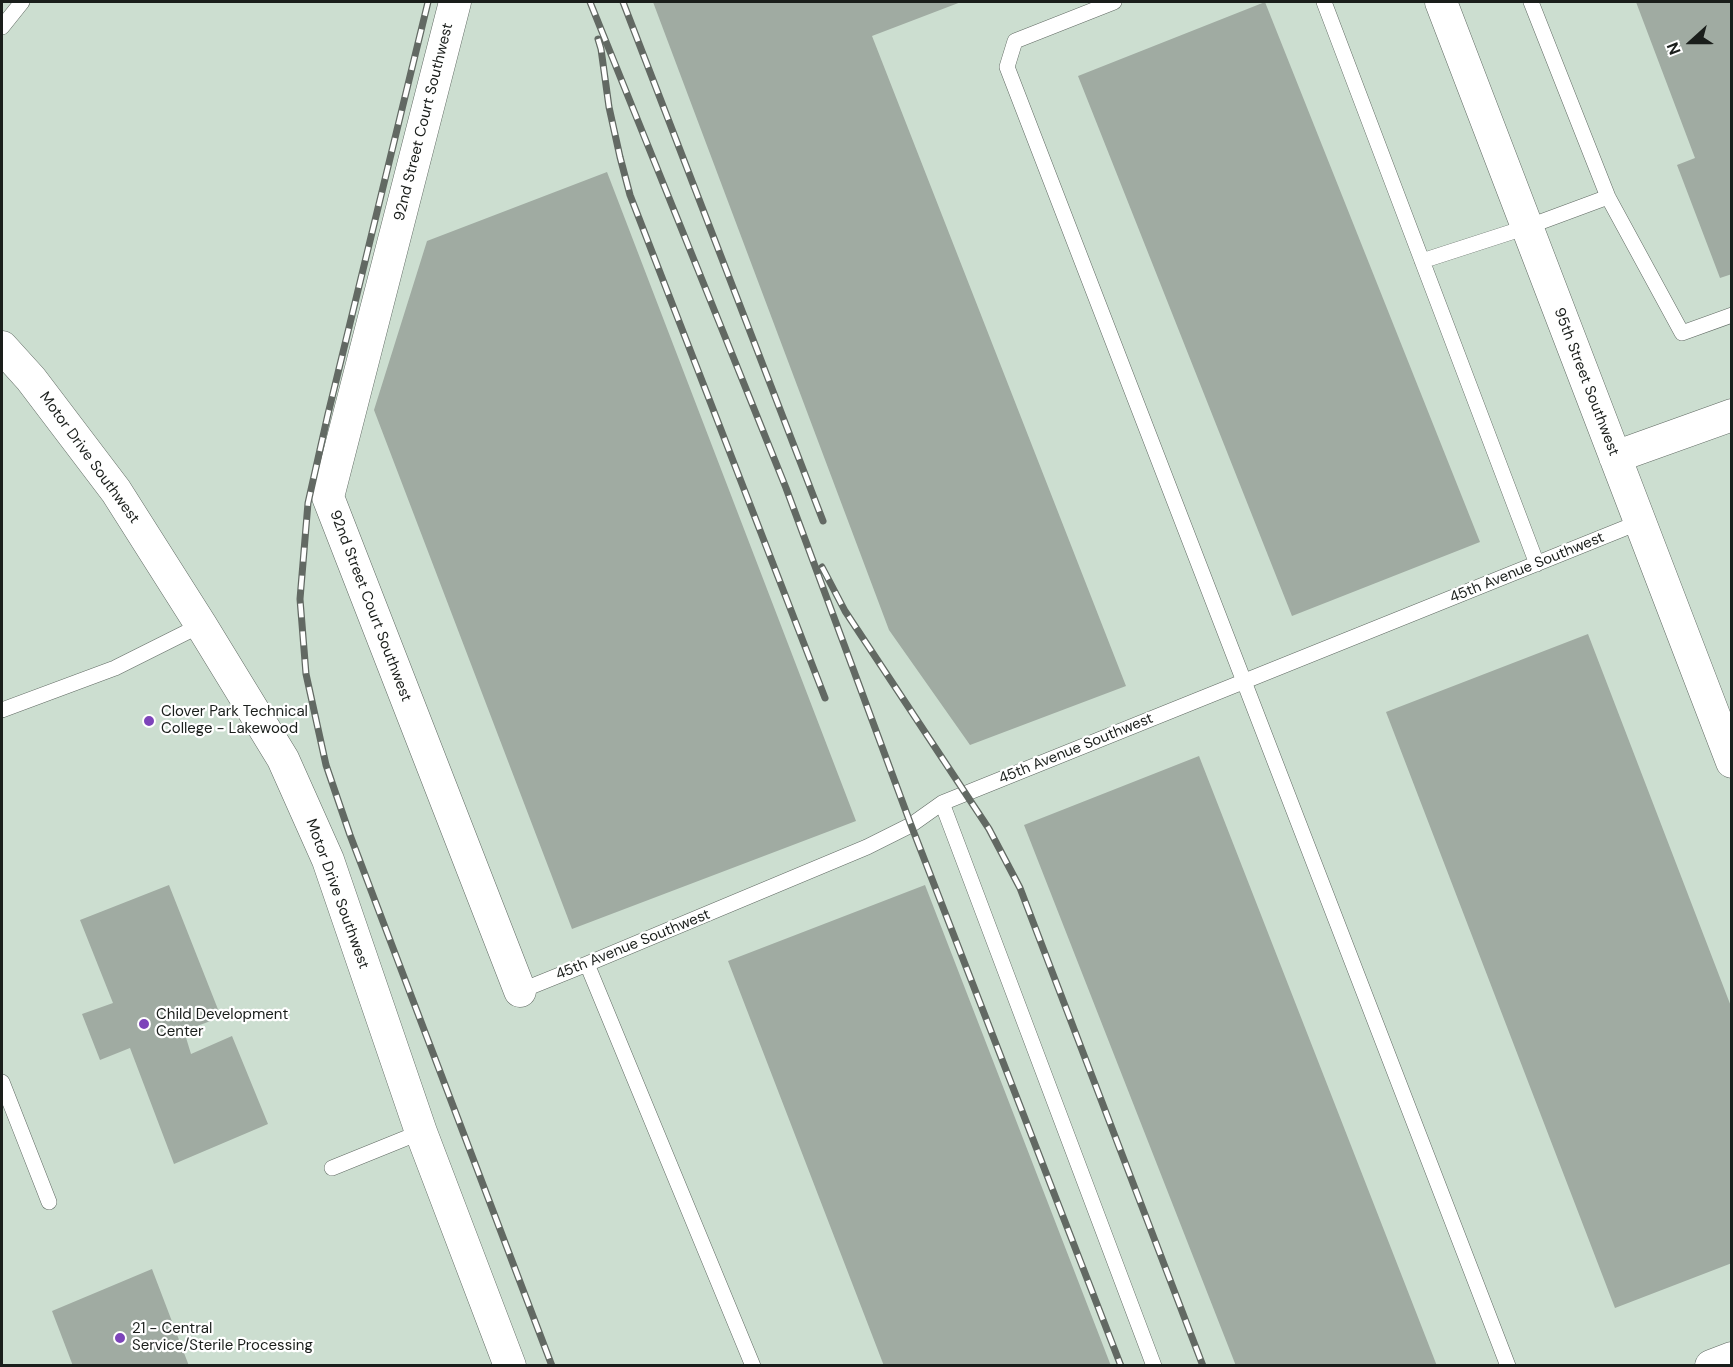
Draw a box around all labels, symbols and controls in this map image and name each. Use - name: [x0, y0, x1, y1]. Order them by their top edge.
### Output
- north arrow: [1661, 12, 1721, 72]
- street label: 92nd Street Court Southwest: [391, 21, 457, 223]
- text: N: [1662, 39, 1686, 58]
- street label: 95th Street Southwest: [1549, 305, 1623, 459]
- street label: Motor Drive Southwest: [35, 389, 143, 527]
- street label: 92nd Street Court Southwest: [325, 508, 415, 704]
- street label: 45th Avenue Southwest: [1447, 529, 1607, 607]
- place label: Clover Park Technical College - Lakewood: [161, 703, 308, 738]
- street label: 45th Avenue Southwest: [996, 710, 1156, 788]
- marker: Clover Park Technical College - Lakewood: [142, 714, 156, 728]
- street label: Motor Drive Southwest: [301, 817, 373, 971]
- street label: 45th Avenue Southwest: [553, 906, 713, 984]
- place label: Child Development Center: [156, 1006, 288, 1041]
- marker: Child Development Center: [137, 1017, 151, 1031]
- place label: 21 - Central Service/Sterile Processing: [132, 1320, 313, 1355]
- marker: 21 - Central Service/Sterile Processing: [113, 1331, 127, 1345]

